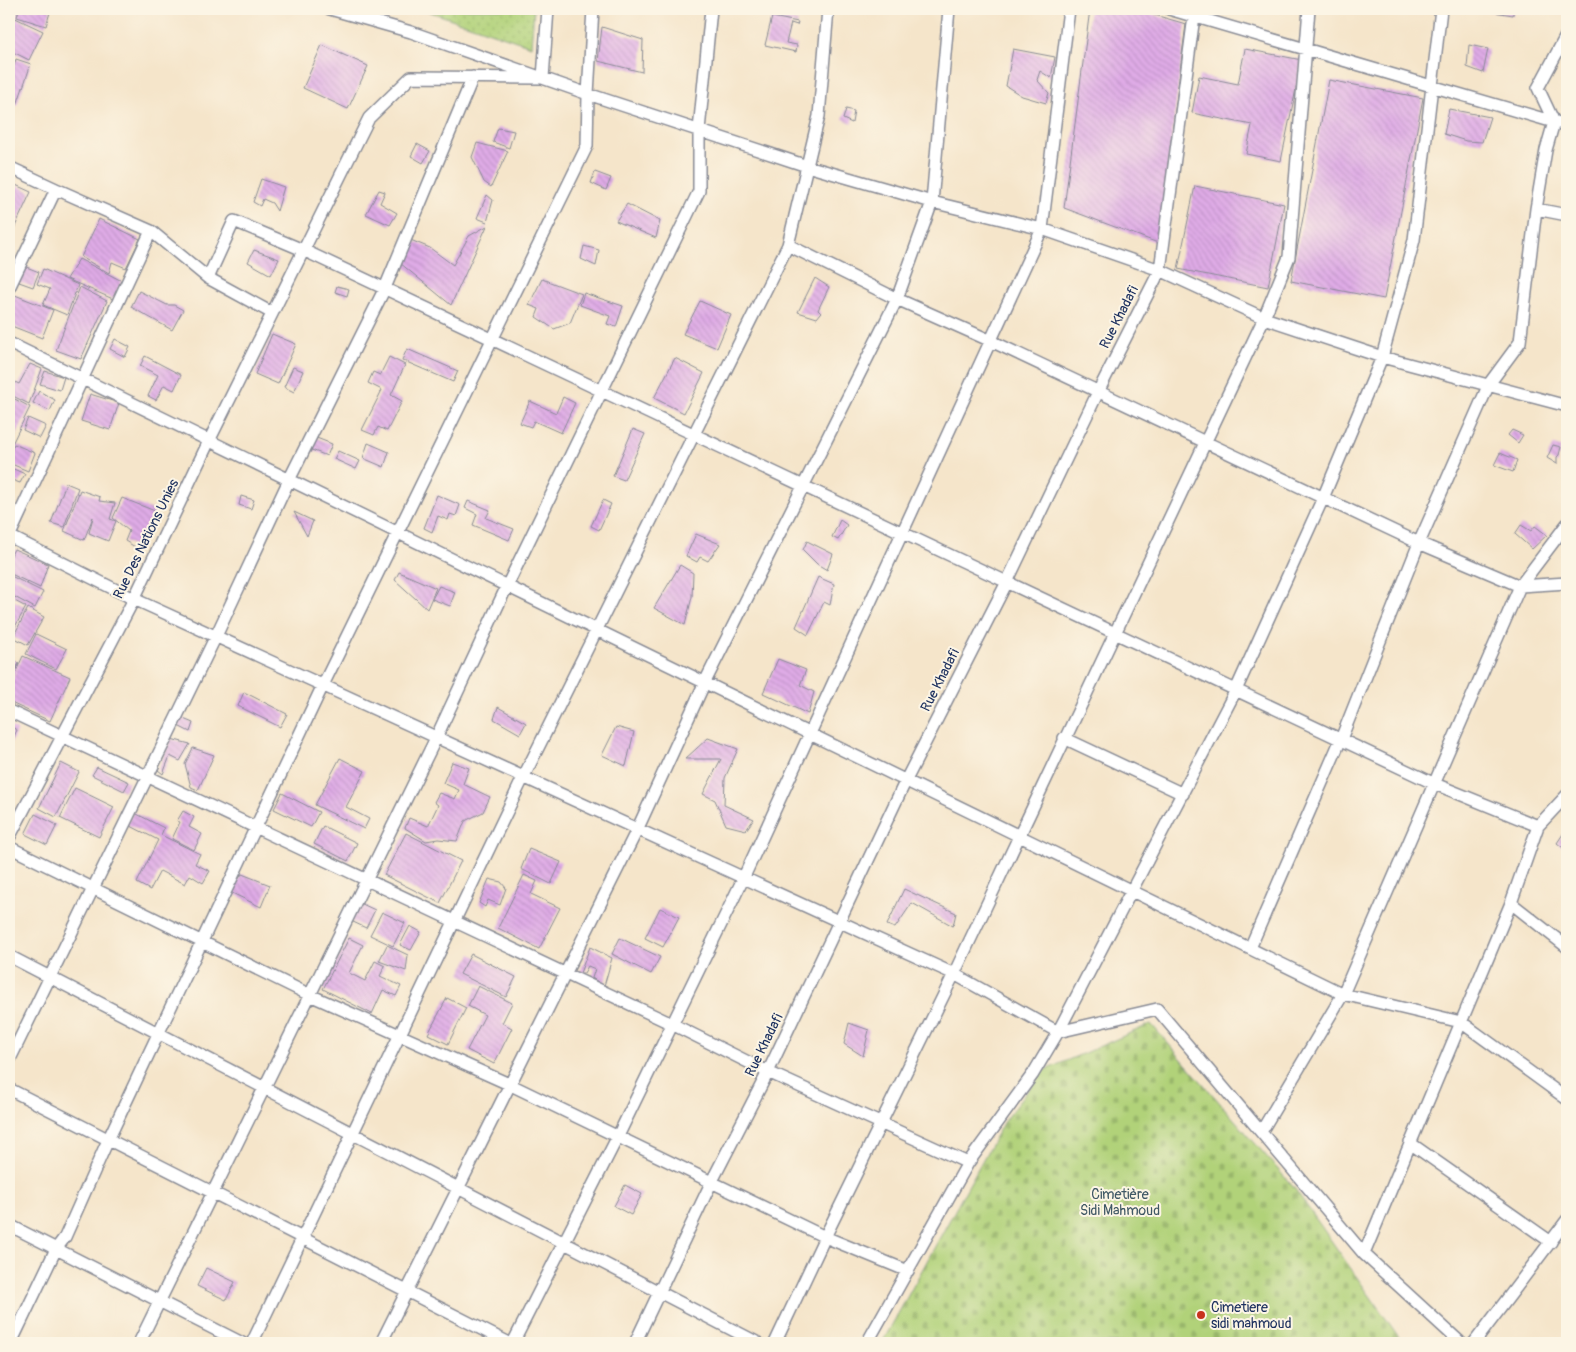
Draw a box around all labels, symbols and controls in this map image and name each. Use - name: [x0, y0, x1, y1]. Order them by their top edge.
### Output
- street label: Rue Khadafi: [1096, 283, 1142, 351]
- street label: Rue Des Nations Unies: [110, 476, 183, 602]
- street label: Rue Khadafi: [917, 646, 963, 714]
- street label: Rue Khadafi: [741, 1011, 787, 1079]
- park label: Cimetière Sidi Mahmoud: [1080, 1186, 1160, 1219]
- place label: Cimetiere sidi mahmoud: [1211, 1299, 1292, 1332]
- marker: Cimetiere sidi mahmoud: [1195, 1309, 1207, 1321]

